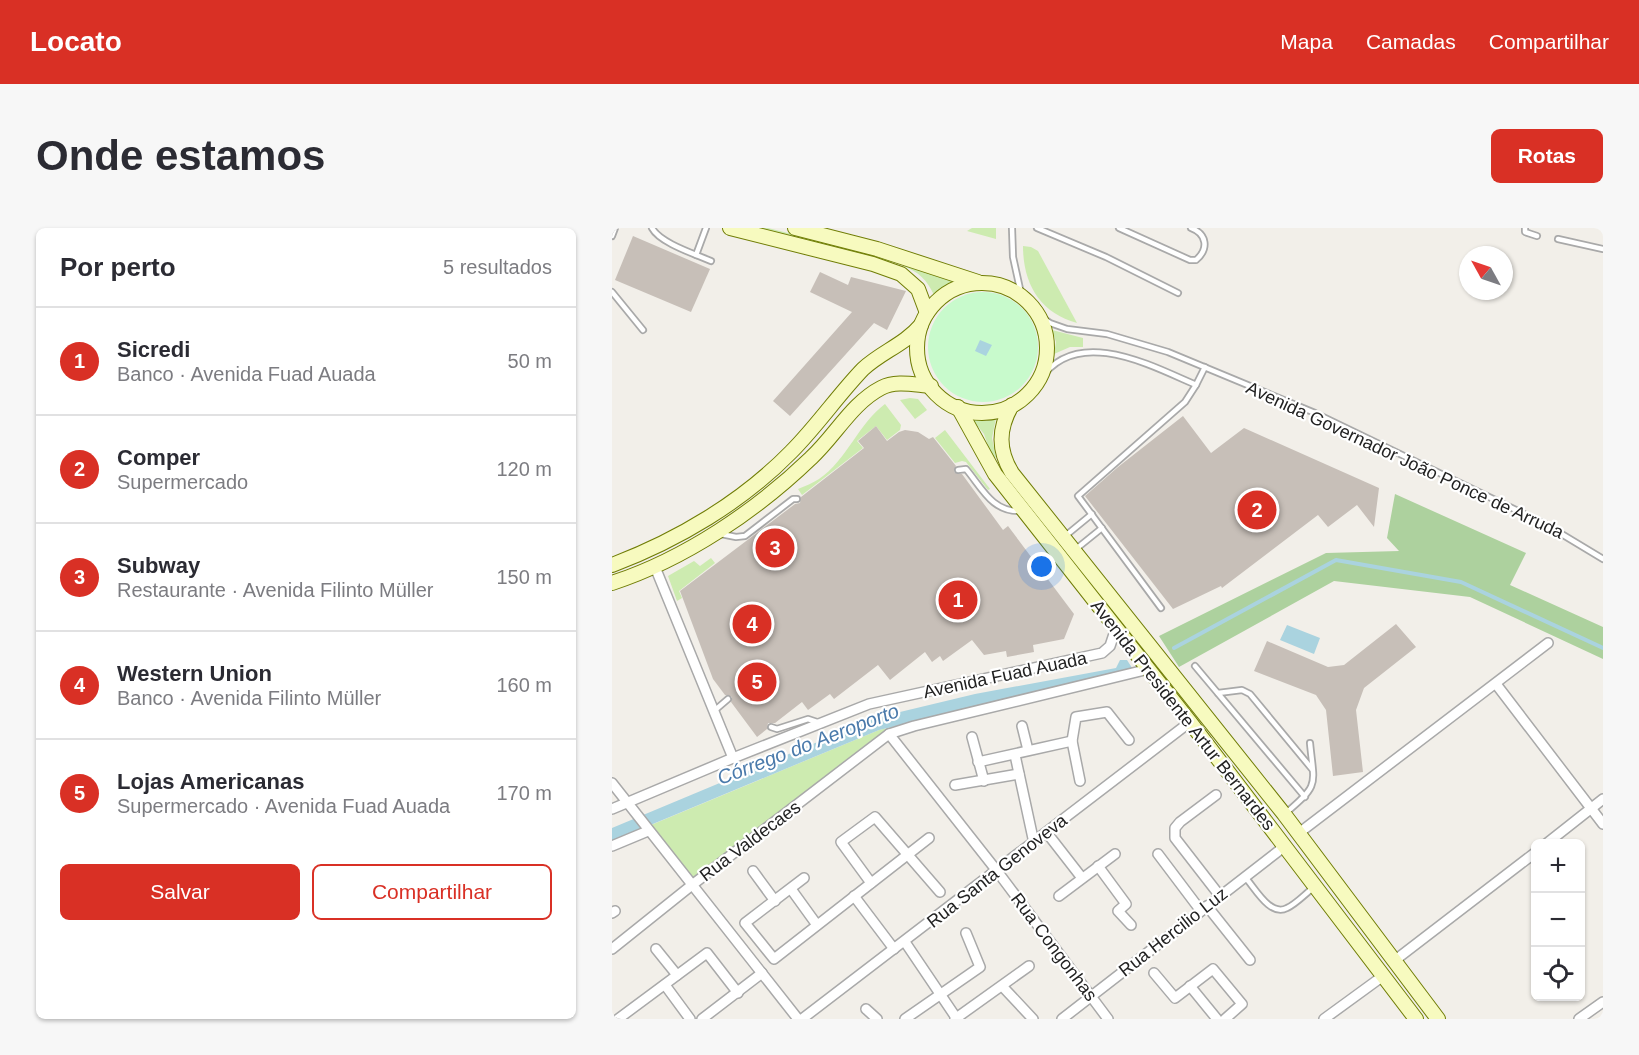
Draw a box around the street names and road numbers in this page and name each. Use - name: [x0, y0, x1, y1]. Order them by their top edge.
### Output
- street label: Avenida Governador João Ponce de Arruda: [1243, 377, 1568, 543]
- street label: Avenida Presidente Artur Bernardes: [1087, 596, 1279, 834]
- street label: Avenida Fuad Auada: [921, 648, 1090, 702]
- street label: Rua Valdecaes: [696, 797, 804, 885]
- street label: Rua Santa Genoveva: [923, 810, 1072, 932]
- street label: Rua Hercilio Luz: [1115, 883, 1231, 981]
- street label: Rua Congonhas: [1007, 889, 1101, 1005]

